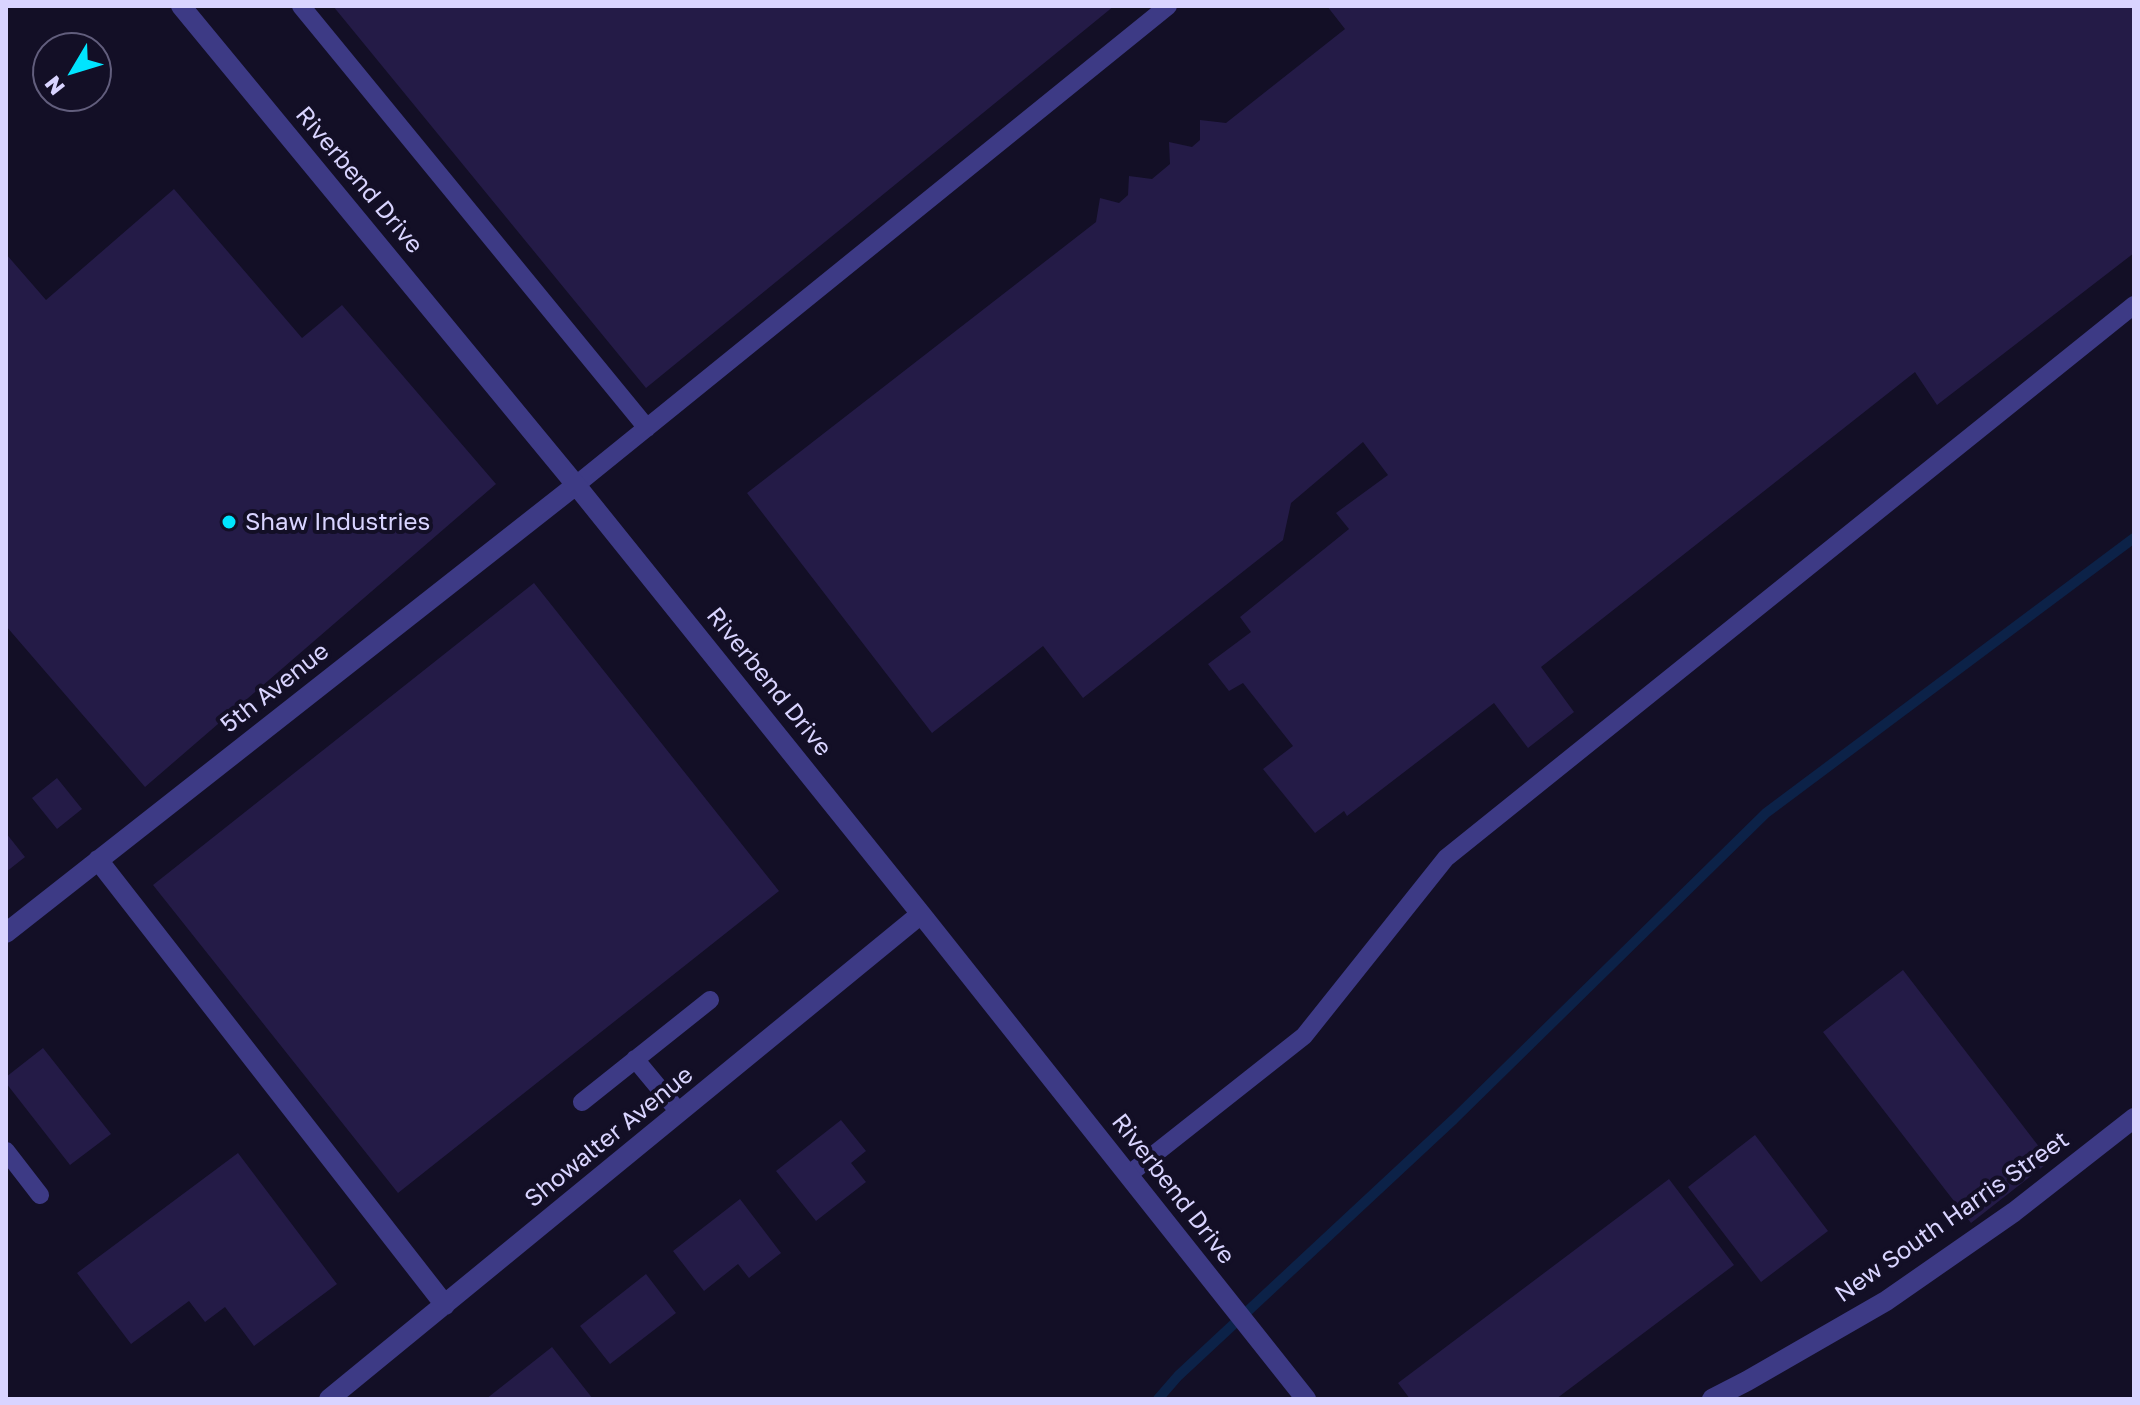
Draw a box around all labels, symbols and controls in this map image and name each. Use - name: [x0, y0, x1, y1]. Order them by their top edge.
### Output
- north arrow: [32, 32, 112, 112]
- text: N: [38, 71, 70, 101]
- street label: Riverbend Drive: [289, 101, 429, 259]
- place label: Shaw Industries: [245, 508, 430, 536]
- marker: Shaw Industries: [220, 513, 238, 531]
- street label: Riverbend Drive: [700, 602, 838, 762]
- street label: 5th Avenue: [215, 637, 335, 739]
- street label: Showalter Avenue: [519, 1060, 699, 1214]
- street label: Riverbend Drive: [1105, 1108, 1241, 1270]
- street label: New South Harris Street: [1830, 1125, 2074, 1309]

